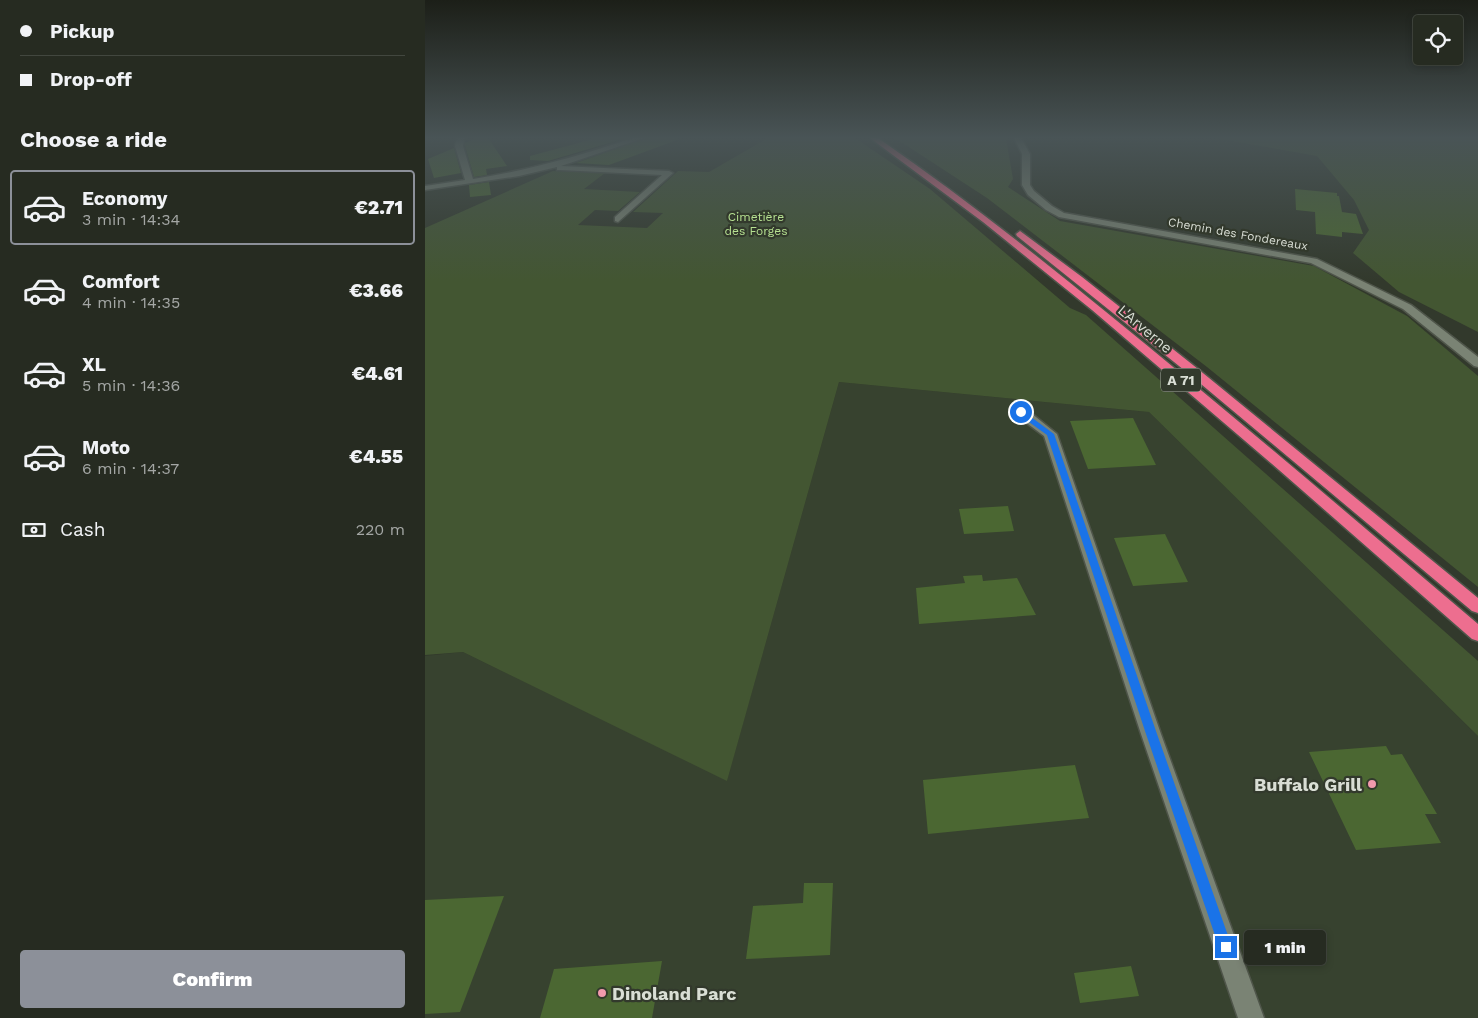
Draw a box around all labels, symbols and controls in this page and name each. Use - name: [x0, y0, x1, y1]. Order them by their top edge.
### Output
- map controls: [1413, 15, 1463, 65]
- button: locate: [1413, 15, 1463, 65]
- text: Pickup: [50, 20, 114, 43]
- text: Drop-off: [50, 68, 132, 91]
- text: Choose a ride: [20, 127, 167, 152]
- icon: car: [22, 185, 67, 230]
- text: Economy: [82, 187, 167, 210]
- text: €2.71: [355, 196, 403, 219]
- text: 3 min · 14:34: [82, 210, 180, 229]
- park label: Cimetière des Forges: [725, 210, 787, 238]
- street label: Chemin des Fondereaux: [1167, 215, 1309, 253]
- icon: car: [22, 268, 67, 313]
- text: Comfort: [82, 270, 160, 293]
- text: €3.66: [349, 279, 403, 302]
- text: 4 min · 14:35: [82, 293, 180, 312]
- street label: L'Arverne: [1114, 301, 1176, 357]
- icon: car: [22, 351, 67, 396]
- text: XL: [82, 353, 106, 376]
- text: €4.61: [352, 362, 403, 385]
- road number: A 71: [1161, 368, 1201, 392]
- text: 5 min · 14:36: [82, 376, 180, 395]
- route start: [1010, 401, 1032, 423]
- icon: car: [22, 434, 67, 479]
- text: Moto: [82, 436, 130, 459]
- text: €4.55: [349, 445, 403, 468]
- text: 6 min · 14:37: [82, 459, 179, 478]
- icon: cash: [20, 516, 48, 544]
- text: Cash: [60, 518, 106, 541]
- text: 220 m: [356, 520, 405, 539]
- place label: Buffalo Grill: [1254, 774, 1362, 795]
- marker: Buffalo Grill: [1366, 778, 1378, 790]
- callout: 1 min: [1243, 930, 1326, 964]
- route end: [1215, 936, 1237, 958]
- text: 1 min: [1264, 938, 1306, 957]
- button: Confirm: [20, 950, 405, 1008]
- place label: Dinoland Parc: [612, 983, 736, 1004]
- marker: Dinoland Parc: [596, 987, 608, 999]

